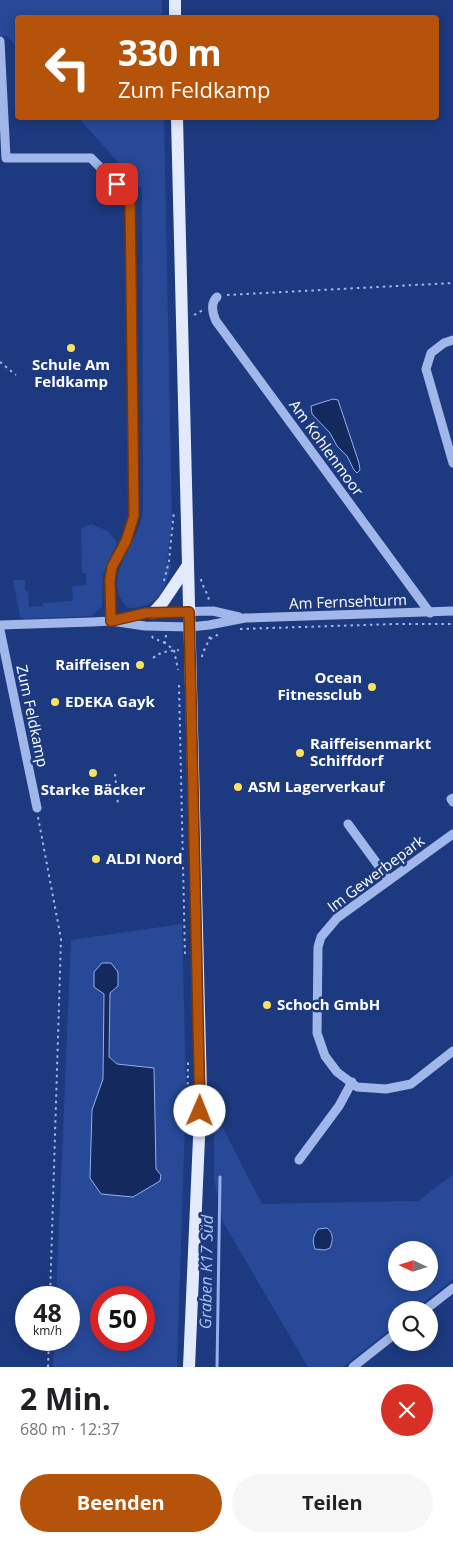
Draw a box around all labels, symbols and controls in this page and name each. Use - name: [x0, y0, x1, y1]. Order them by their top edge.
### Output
- text: 330 m: [118, 29, 222, 76]
- icon: left: [35, 35, 100, 100]
- text: Zum Feldkamp: [118, 74, 271, 104]
- pin: [96, 163, 138, 205]
- icon: arrive: [103, 170, 131, 198]
- marker: Schule Am Feldkamp: [65, 342, 77, 354]
- place label: Schule Am Feldkamp: [32, 354, 110, 391]
- street label: Am Kohlenmoor: [285, 395, 368, 499]
- street label: Am Fernsehturm: [289, 589, 407, 613]
- place label: Raiffeisen: [55, 654, 130, 674]
- marker: Raiffeisen: [134, 659, 146, 671]
- street label: Zum Feldkamp: [12, 663, 54, 769]
- place label: Ocean Fitnessclub: [277, 667, 362, 704]
- marker: Ocean Fitnessclub: [366, 681, 378, 693]
- place label: EDEKA Gayk: [65, 691, 156, 711]
- marker: EDEKA Gayk: [49, 696, 61, 708]
- place label: Raiffeisenmarkt Schiffdorf: [310, 733, 432, 770]
- marker: Raiffeisenmarkt Schiffdorf: [294, 747, 306, 759]
- marker: Starke Bäcker: [87, 767, 99, 779]
- place label: ASM Lagerverkauf: [248, 776, 386, 796]
- place label: Starke Bäcker: [41, 779, 145, 799]
- marker: ASM Lagerverkauf: [232, 781, 244, 793]
- street label: Im Gewerbepark: [323, 830, 428, 916]
- place label: ALDI Nord: [106, 848, 183, 868]
- marker: ALDI Nord: [90, 853, 102, 865]
- place label: Schoch GmbH: [277, 994, 380, 1014]
- marker: Schoch GmbH: [261, 999, 273, 1011]
- position arrow: [173, 1084, 225, 1136]
- water label: Graben K17 Süd: [194, 1214, 218, 1329]
- north arrow: [388, 1241, 438, 1291]
- map controls: [388, 1241, 438, 1351]
- speed limit sign: 50: [90, 1286, 155, 1351]
- text: 48: [33, 1295, 62, 1329]
- button: search: [388, 1301, 438, 1351]
- text: km/h: [33, 1322, 62, 1339]
- text: 2 Min.: [20, 1378, 111, 1419]
- button: close: [381, 1384, 433, 1436]
- text: 680 m · 12:37: [20, 1418, 120, 1440]
- button: Beenden: [20, 1474, 222, 1532]
- button: Teilen: [232, 1474, 433, 1532]

